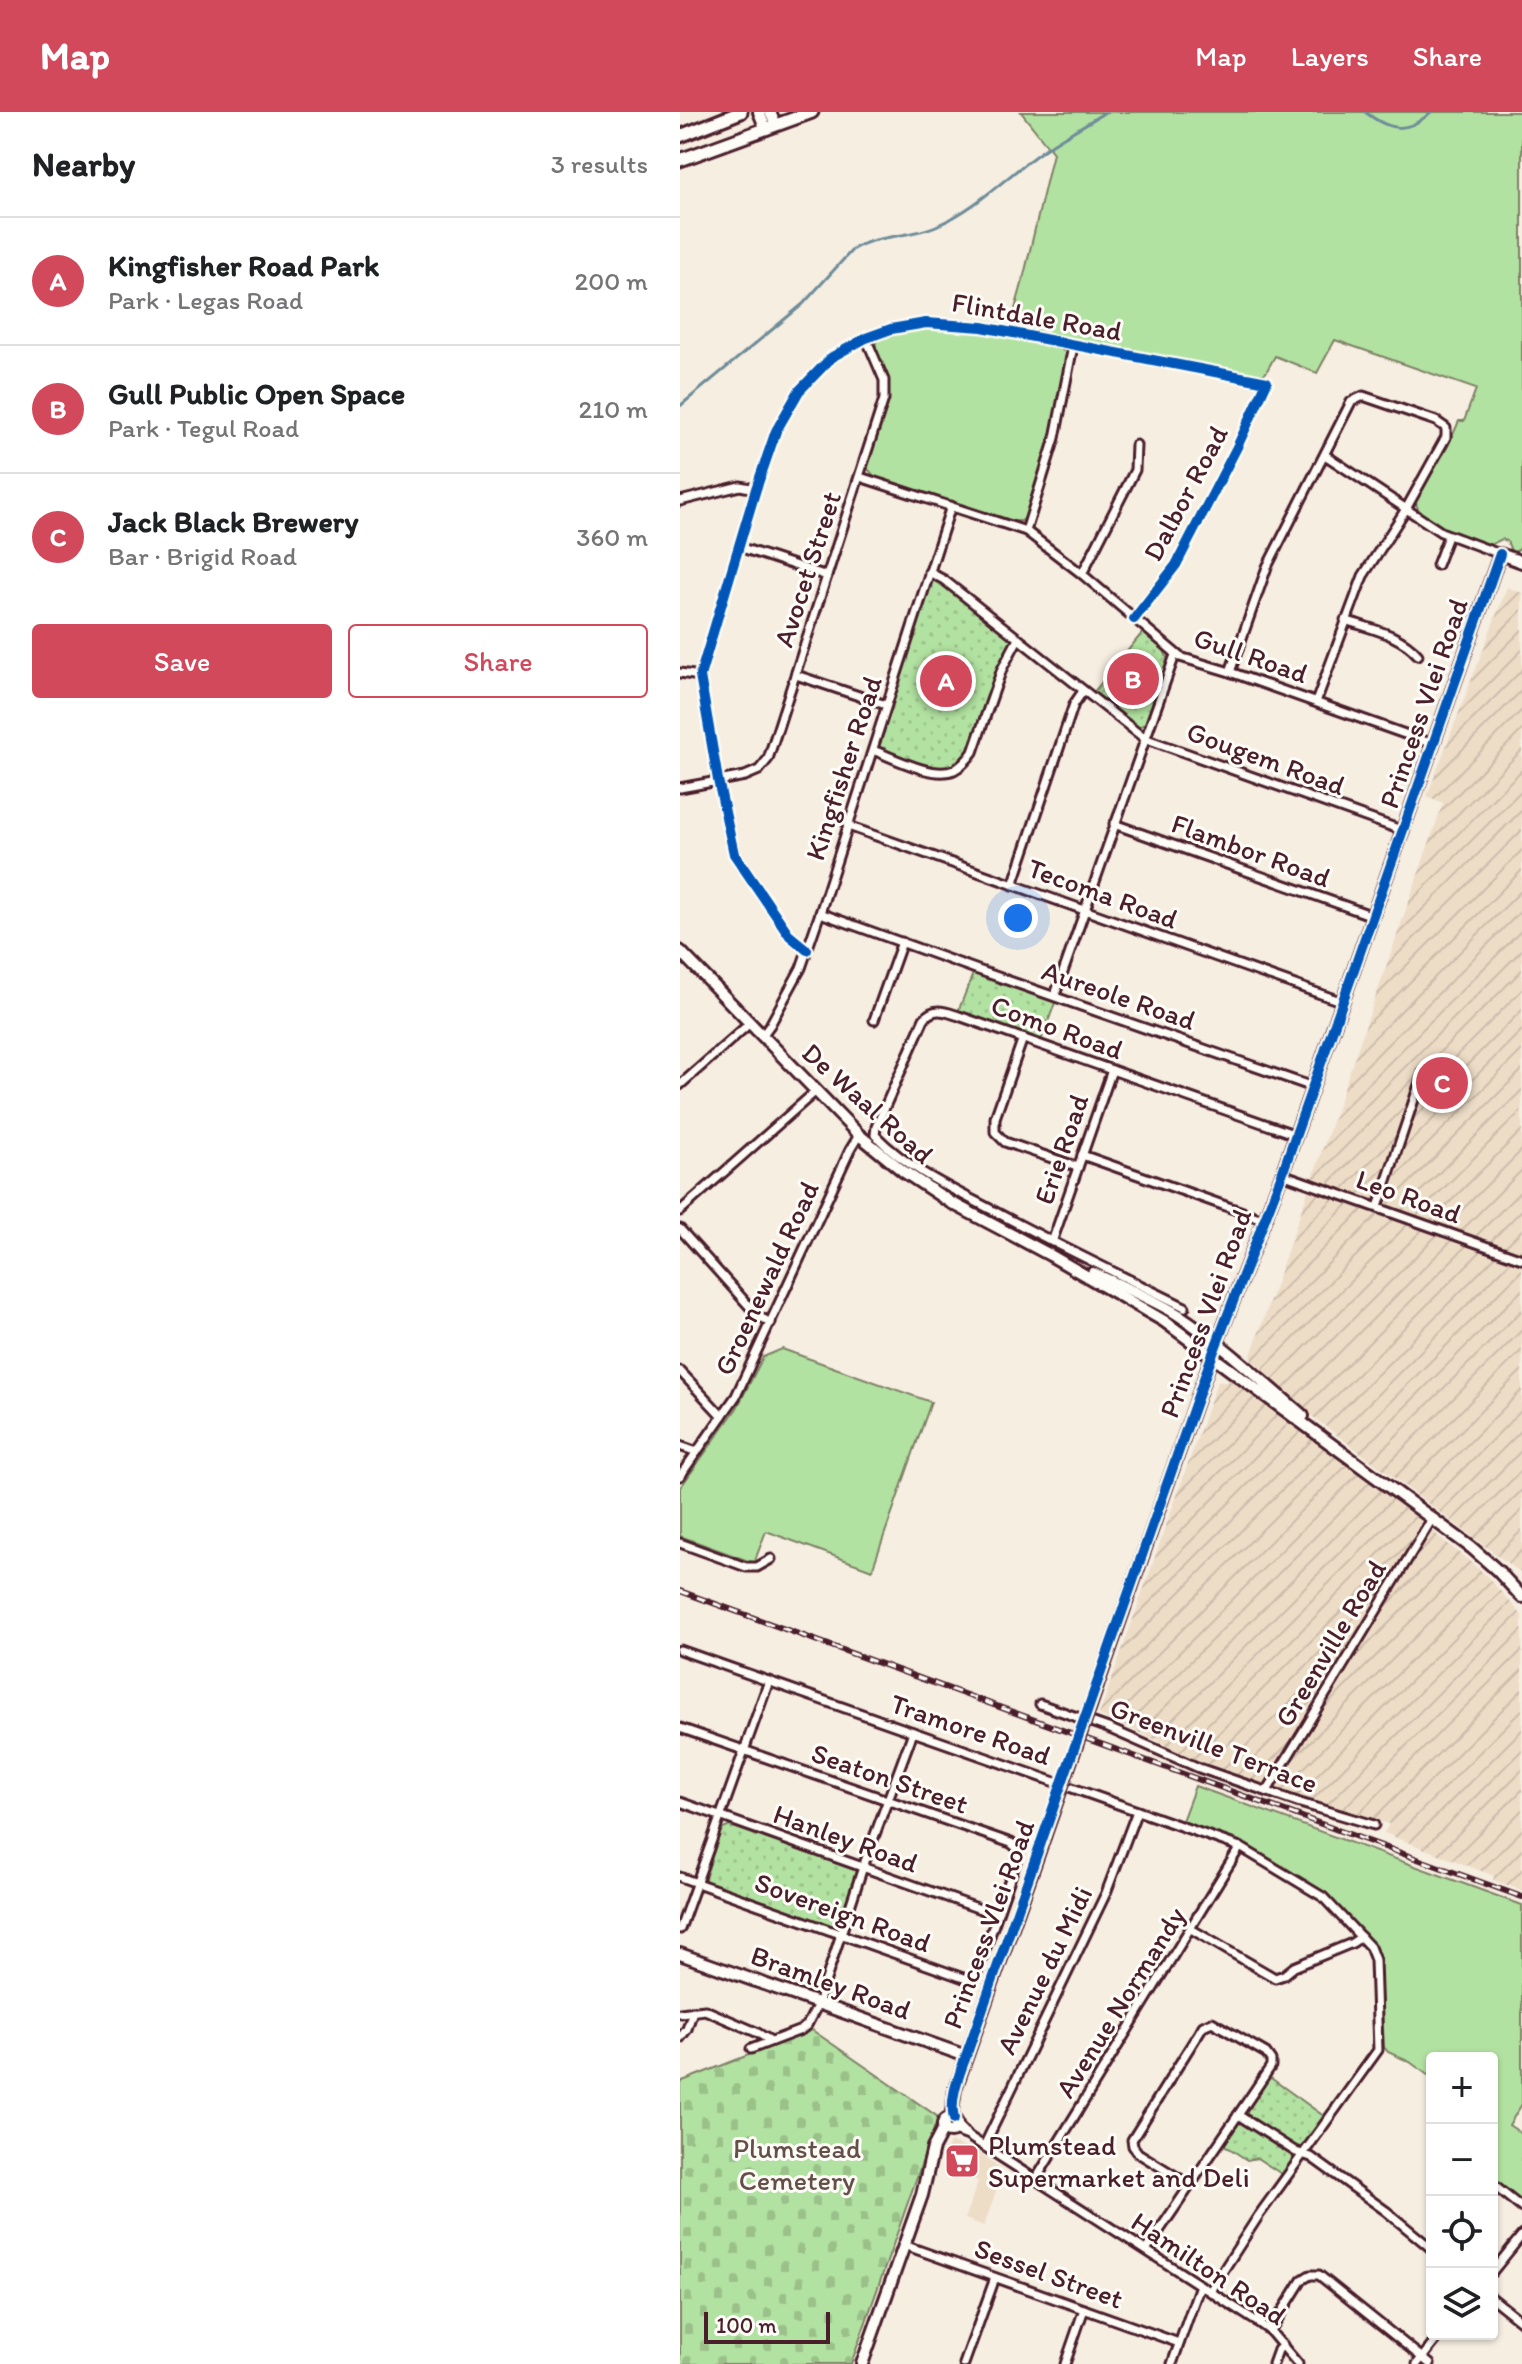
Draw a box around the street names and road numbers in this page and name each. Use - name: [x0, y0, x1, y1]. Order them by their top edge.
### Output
- street label: Flintdale Road: [949, 284, 1125, 348]
- street label: Dalbor Road: [1135, 419, 1235, 567]
- street label: Avocet Street: [766, 487, 848, 651]
- street label: Princess Vlei Road: [1371, 593, 1475, 812]
- street label: Gull Road: [1190, 620, 1312, 690]
- street label: Kingfisher Road: [797, 672, 889, 864]
- street label: Gougem Road: [1182, 714, 1350, 802]
- street label: Flambor Road: [1167, 806, 1335, 894]
- street label: Tecoma Road: [1023, 850, 1183, 936]
- street label: Aureole Road: [1038, 953, 1200, 1037]
- street label: Como Road: [987, 987, 1127, 1067]
- street label: De Waal Road: [795, 1035, 941, 1171]
- street label: Erie Road: [1026, 1089, 1096, 1209]
- street label: Leo Road: [1352, 1161, 1467, 1231]
- street label: Groenewald Road: [706, 1176, 826, 1380]
- street label: Princess Vlei Road: [1151, 1203, 1259, 1422]
- street label: Greenville Road: [1267, 1553, 1393, 1733]
- street label: Tramore Road: [886, 1686, 1056, 1772]
- street label: Greenville Terrace: [1105, 1690, 1323, 1800]
- street label: Seaton Street: [807, 1735, 973, 1821]
- street label: Hanley Road: [769, 1796, 924, 1880]
- street label: Princess Vlei Road: [934, 1814, 1042, 2033]
- street label: Sovereign Road: [750, 1864, 936, 1960]
- street label: Avenue du Midi: [989, 1880, 1099, 2060]
- street label: Avenue Normandy: [1048, 1900, 1192, 2104]
- street label: Bramley Road: [746, 1937, 916, 2027]
- street label: Hamilton Road: [1125, 2204, 1293, 2332]
- street label: Sessel Street: [970, 2230, 1128, 2316]

